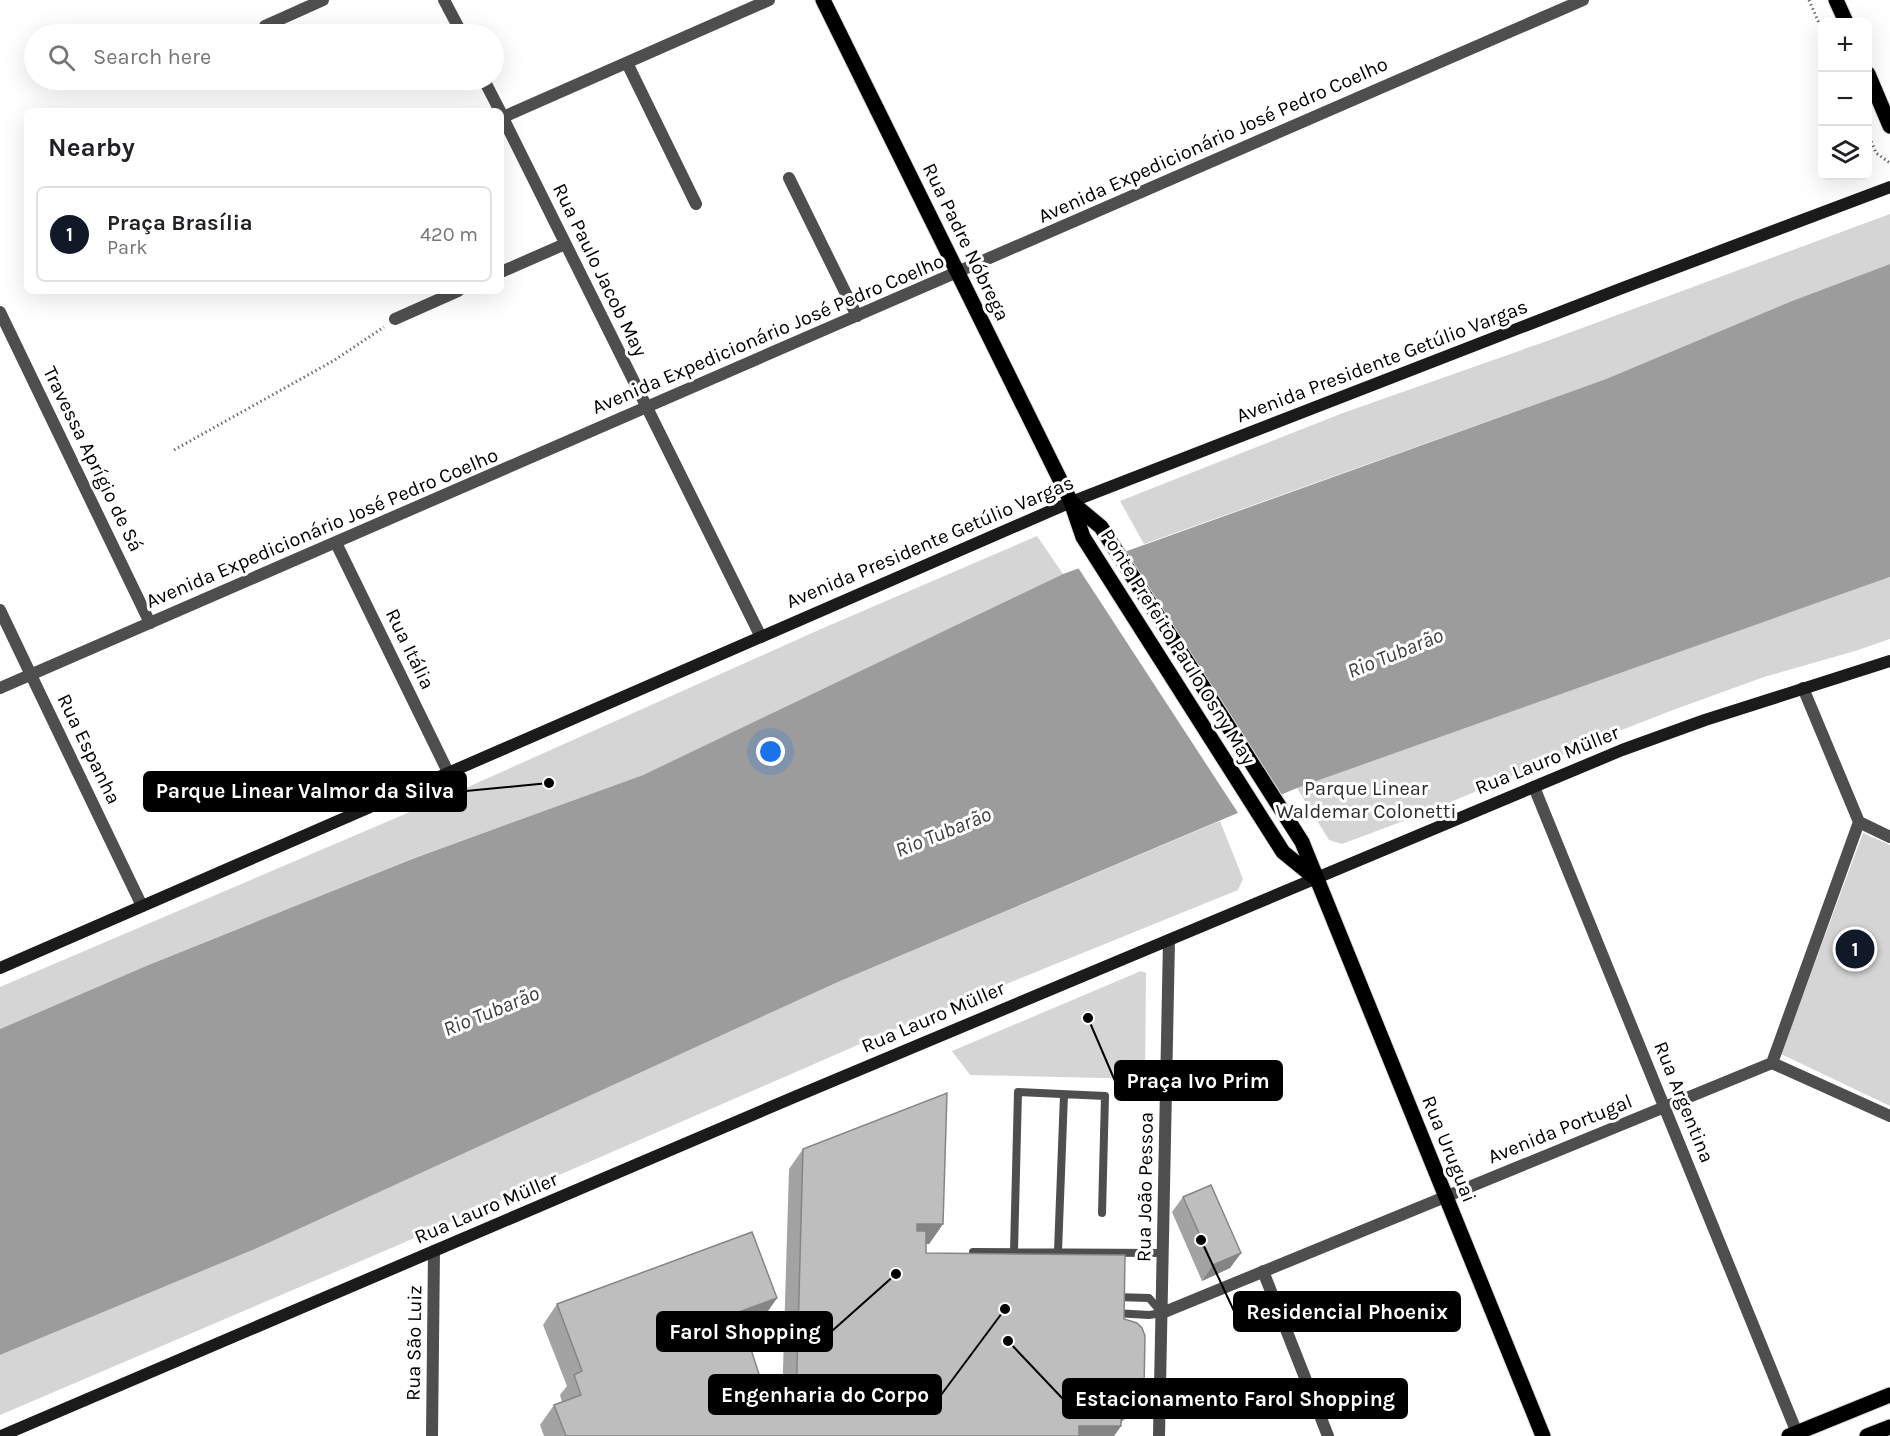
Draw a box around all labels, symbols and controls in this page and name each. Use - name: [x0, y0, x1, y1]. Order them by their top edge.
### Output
- map controls: [1818, 18, 1872, 180]
- button: +: [1818, 18, 1872, 72]
- search box: [24, 24, 504, 90]
- icon: search: [45, 41, 78, 74]
- text: Search here: [93, 44, 211, 70]
- street label: Avenida Expedicionário José Pedro Coelho: [1035, 52, 1391, 228]
- button: −: [1818, 72, 1872, 126]
- button: layers: [1818, 126, 1872, 180]
- text: Nearby: [48, 132, 135, 163]
- street label: Rua Padre Nóbrega: [918, 159, 1014, 325]
- street label: Rua Paulo Jacob May: [548, 180, 652, 360]
- text: Praça Brasília: [107, 210, 253, 236]
- text: 1: [66, 223, 73, 246]
- text: 420 m: [420, 223, 478, 246]
- text: Park: [107, 236, 148, 259]
- street label: Avenida Expedicionário José Pedro Coelho: [589, 249, 947, 419]
- street label: Avenida Presidente Getúlio Vargas: [1233, 295, 1531, 427]
- street label: Travessa Aprígio de Sá: [38, 363, 148, 555]
- street label: Avenida Expedicionário José Pedro Coelho: [143, 443, 501, 613]
- street label: Avenida Presidente Getúlio Vargas: [783, 471, 1077, 613]
- street label: Ponte Prefeito Paulo Osny May: [1096, 525, 1260, 769]
- street label: Rua Itália: [381, 605, 439, 693]
- water label: Rio Tubarão: [1344, 623, 1447, 683]
- street label: Rua Espanha: [52, 690, 126, 808]
- street label: Rua Lauro Müller: [1472, 720, 1623, 799]
- your location: [756, 737, 785, 766]
- callout: Parque Linear Valmor da Silva: [144, 772, 466, 811]
- park label: Parque Linear Waldemar Colonetti: [1276, 777, 1456, 823]
- text: Parque Linear Valmor da Silva: [156, 779, 454, 804]
- water label: Rio Tubarão: [892, 802, 995, 862]
- pin: 1: [1836, 926, 1874, 972]
- street label: Rua Lauro Müller: [858, 976, 1009, 1058]
- water label: Rio Tubarão: [440, 981, 543, 1041]
- street label: Rua Argentina: [1649, 1038, 1719, 1166]
- callout: Praça Ivo Prim: [1115, 1061, 1282, 1100]
- text: Praça Ivo Prim: [1126, 1069, 1270, 1093]
- street label: Avenida Portugal: [1484, 1090, 1636, 1168]
- street label: Rua Uruguai: [1417, 1092, 1481, 1206]
- street label: Rua João Pessoa: [1132, 1112, 1158, 1262]
- street label: Rua Lauro Müller: [411, 1167, 562, 1249]
- street label: Rua São Luiz: [401, 1285, 427, 1401]
- callout: Residencial Phoenix: [1234, 1292, 1460, 1331]
- text: Residencial Phoenix: [1246, 1300, 1448, 1324]
- callout: Farol Shopping: [657, 1312, 832, 1351]
- text: Farol Shopping: [669, 1320, 821, 1344]
- callout: Engenharia do Corpo: [709, 1375, 941, 1414]
- callout: Estacionamento Farol Shopping: [1063, 1379, 1407, 1418]
- text: Engenharia do Corpo: [721, 1383, 929, 1407]
- text: Estacionamento Farol Shopping: [1075, 1387, 1395, 1411]

